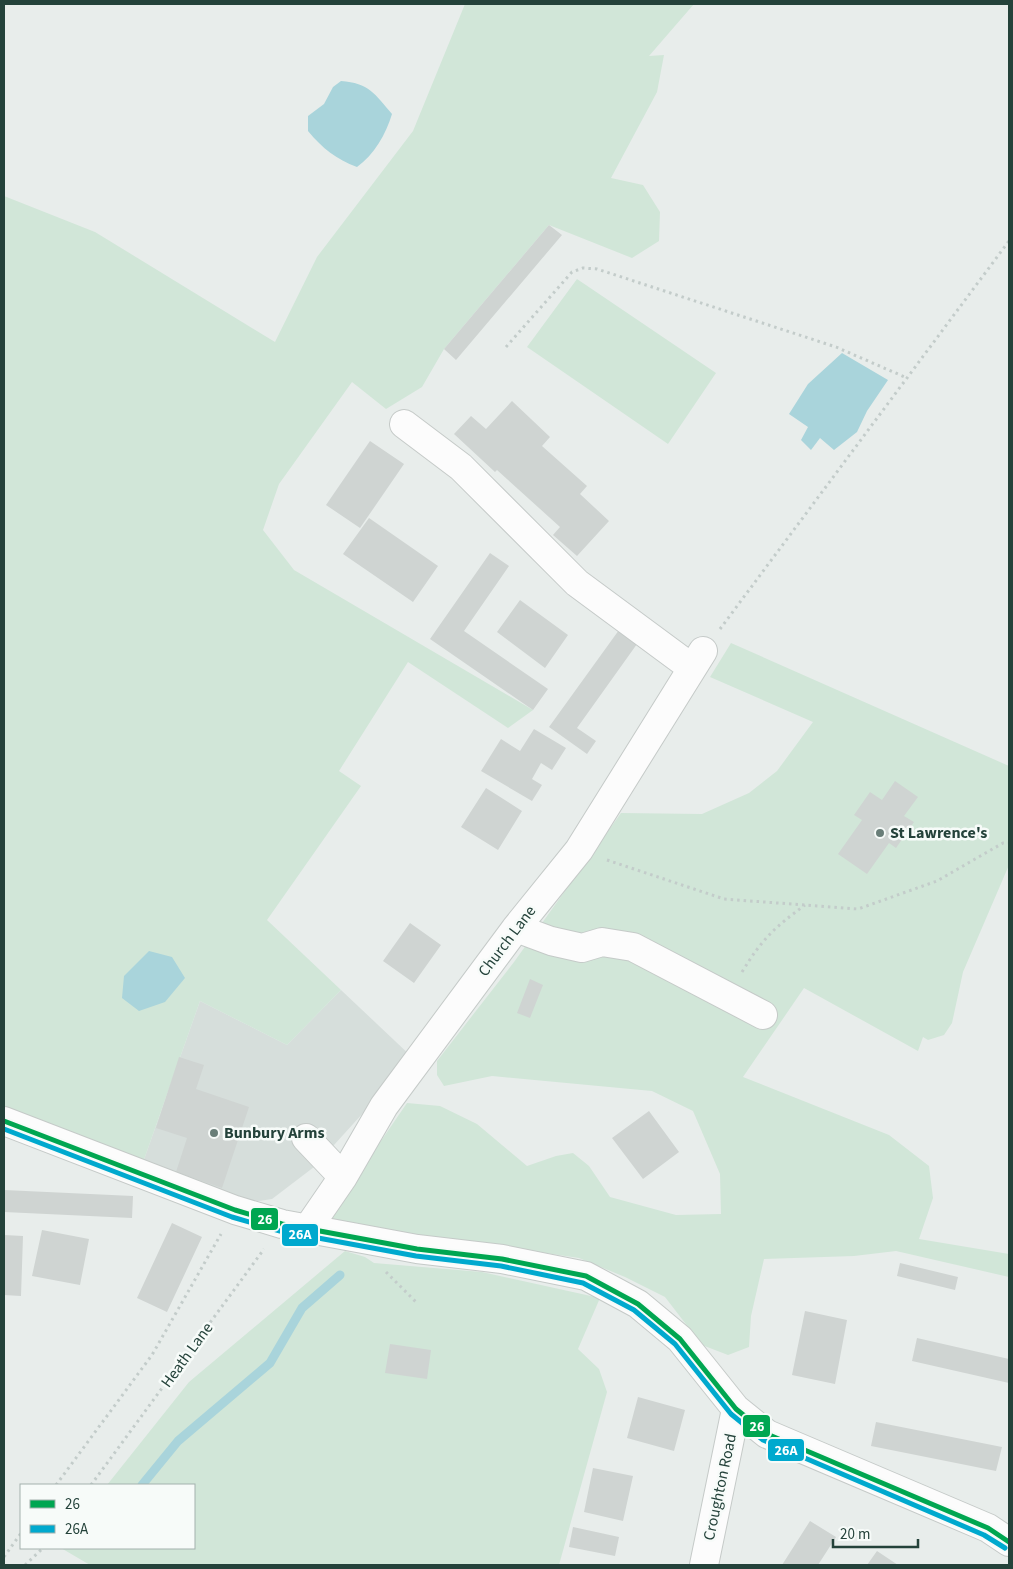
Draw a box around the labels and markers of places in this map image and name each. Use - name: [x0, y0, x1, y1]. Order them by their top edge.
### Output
- place label: St Lawrence's: [890, 822, 987, 844]
- marker: St Lawrence's: [874, 827, 886, 839]
- place label: Bunbury Arms: [224, 1122, 325, 1144]
- marker: Bunbury Arms: [208, 1127, 220, 1139]

